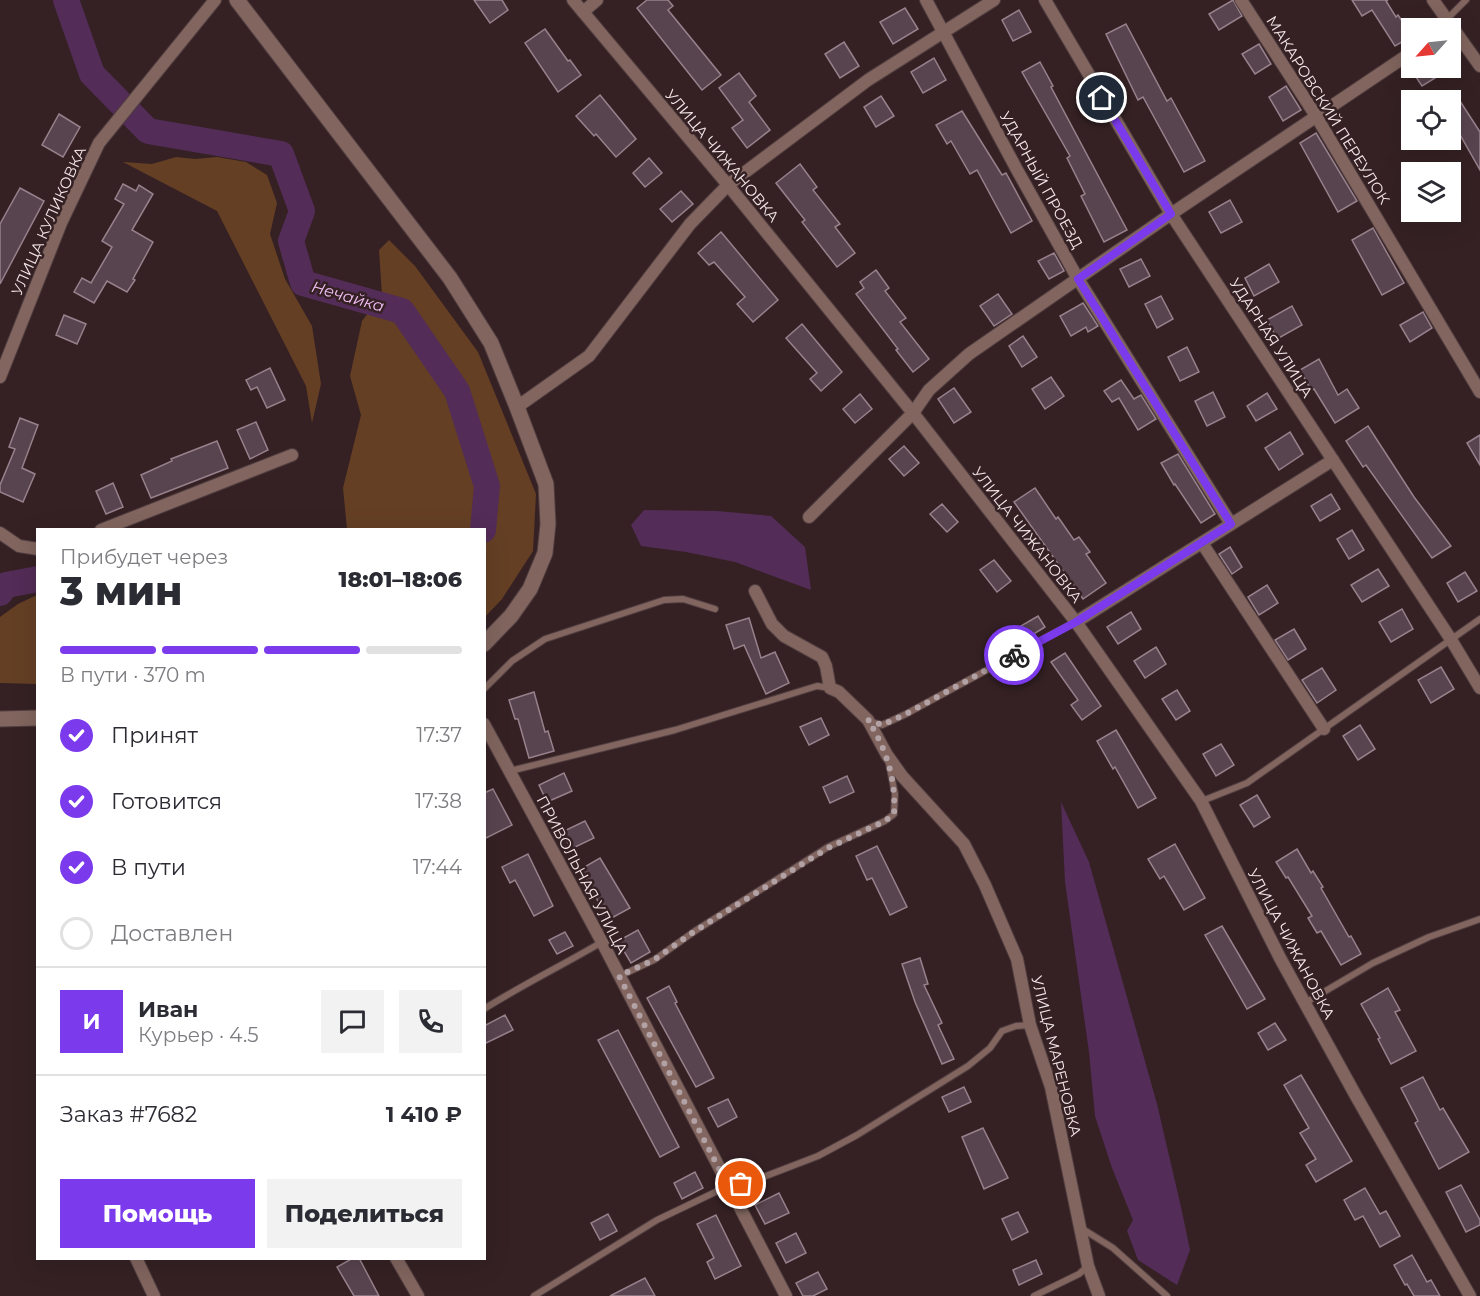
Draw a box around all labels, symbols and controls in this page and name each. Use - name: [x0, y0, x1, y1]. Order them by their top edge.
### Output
- street label: МАКАРОВСКИЙ ПЕРЕУЛОК: [1262, 12, 1395, 208]
- north arrow: [1401, 18, 1461, 78]
- map controls: [1401, 18, 1461, 222]
- pin: [1076, 72, 1127, 123]
- icon: home: [1085, 81, 1118, 114]
- street label: УЛИЦА ЧИЖАНОВКА: [661, 85, 784, 226]
- button: locate: [1401, 90, 1461, 150]
- street label: УДАРНЫЙ ПРОЕЗД: [996, 108, 1087, 252]
- street label: УЛИЦА КУЛИКОВКА: [7, 143, 90, 298]
- button: layers: [1401, 162, 1461, 222]
- street label: УДАРНАЯ УЛИЦА: [1226, 274, 1317, 401]
- water label: Нечайка: [309, 277, 386, 316]
- street label: УЛИЦА ЧИЖАНОВКА: [968, 463, 1086, 607]
- text: Прибудет через: [60, 545, 228, 569]
- text: 18:01–18:06: [339, 566, 462, 593]
- text: 3 мин: [60, 567, 182, 615]
- courier: [984, 625, 1044, 685]
- icon: bike: [998, 639, 1031, 672]
- text: В пути · 370 m: [60, 663, 206, 687]
- icon: check: [60, 719, 93, 752]
- text: Принят: [111, 722, 198, 749]
- text: 17:37: [416, 723, 462, 747]
- icon: check: [60, 785, 93, 818]
- text: Готовится: [111, 788, 222, 815]
- text: 17:38: [415, 789, 462, 813]
- street label: ПРИВОЛЬНАЯ УЛИЦА: [533, 792, 632, 957]
- icon: check: [60, 851, 93, 884]
- text: В пути: [111, 854, 186, 881]
- text: 17:44: [413, 855, 462, 879]
- street label: УЛИЦА ЧИЖАНОВКА: [1244, 865, 1339, 1022]
- text: Доставлен: [111, 920, 233, 947]
- street label: УЛИЦА МАРЕНОВКА: [1027, 974, 1086, 1138]
- button: chat: [321, 990, 384, 1053]
- button: phone: [399, 990, 462, 1053]
- text: Иван: [138, 996, 198, 1023]
- text: И: [82, 1008, 101, 1035]
- text: Курьер · 4.5: [138, 1023, 258, 1047]
- text: Заказ #7682: [60, 1101, 197, 1128]
- text: 1 410 ₽: [386, 1101, 462, 1128]
- pin: [715, 1158, 766, 1209]
- icon: bag: [724, 1167, 757, 1200]
- button: Помощь: [60, 1179, 255, 1248]
- button: Поделиться: [267, 1179, 462, 1248]

